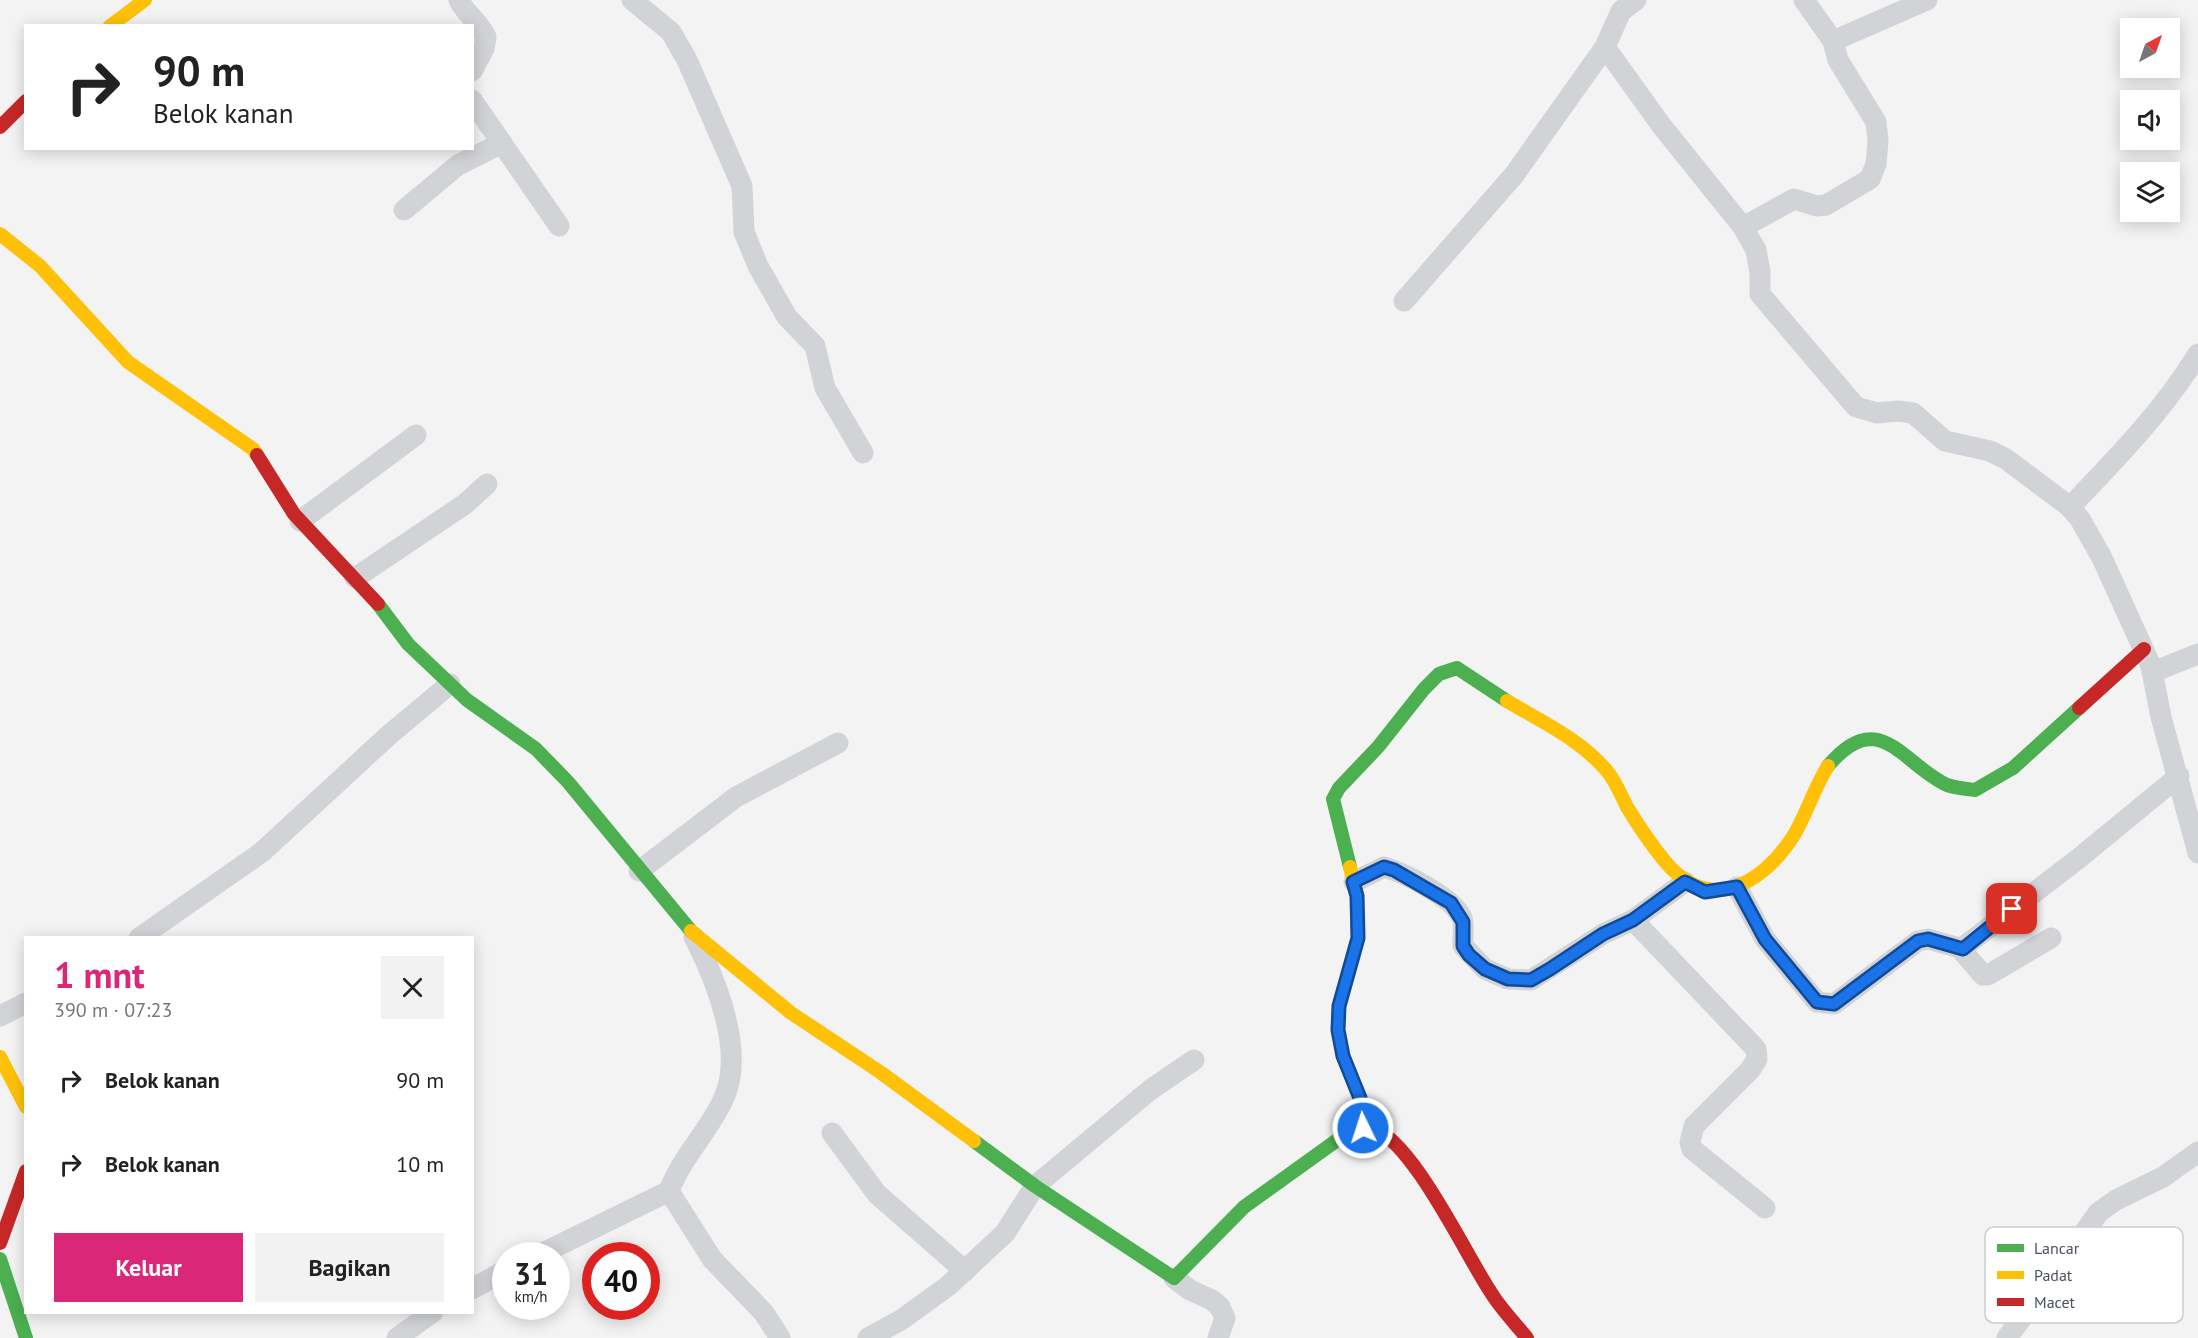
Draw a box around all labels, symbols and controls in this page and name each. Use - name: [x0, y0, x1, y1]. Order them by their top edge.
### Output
- north arrow: [2120, 18, 2180, 78]
- map controls: [2120, 18, 2180, 222]
- text: 90 m: [153, 43, 245, 98]
- icon: right: [54, 48, 132, 126]
- button: sound: [2120, 90, 2180, 150]
- text: Belok kanan: [153, 96, 293, 130]
- button: layers: [2120, 162, 2180, 222]
- pin: [1986, 883, 2037, 934]
- icon: arrive: [1995, 892, 2028, 925]
- text: 1 mnt: [54, 951, 145, 998]
- button: close: [381, 956, 444, 1019]
- text: 390 m · 07:23: [54, 997, 172, 1023]
- icon: right: [54, 1064, 87, 1097]
- text: Belok kanan: [105, 1066, 220, 1094]
- text: 90 m: [396, 1066, 444, 1094]
- position arrow: [1331, 1096, 1395, 1160]
- icon: right: [54, 1148, 87, 1181]
- text: Belok kanan: [105, 1150, 220, 1178]
- text: 10 m: [396, 1150, 444, 1178]
- legend: [1985, 1227, 2183, 1323]
- button: Keluar: [54, 1233, 243, 1302]
- button: Bagikan: [255, 1233, 444, 1302]
- text: Lancar: [2034, 1238, 2080, 1258]
- speed limit sign: 40: [582, 1242, 660, 1320]
- text: 31: [514, 1254, 548, 1293]
- text: Padat: [2034, 1265, 2073, 1285]
- text: km/h: [515, 1287, 547, 1306]
- text: Macet: [2034, 1292, 2076, 1312]

